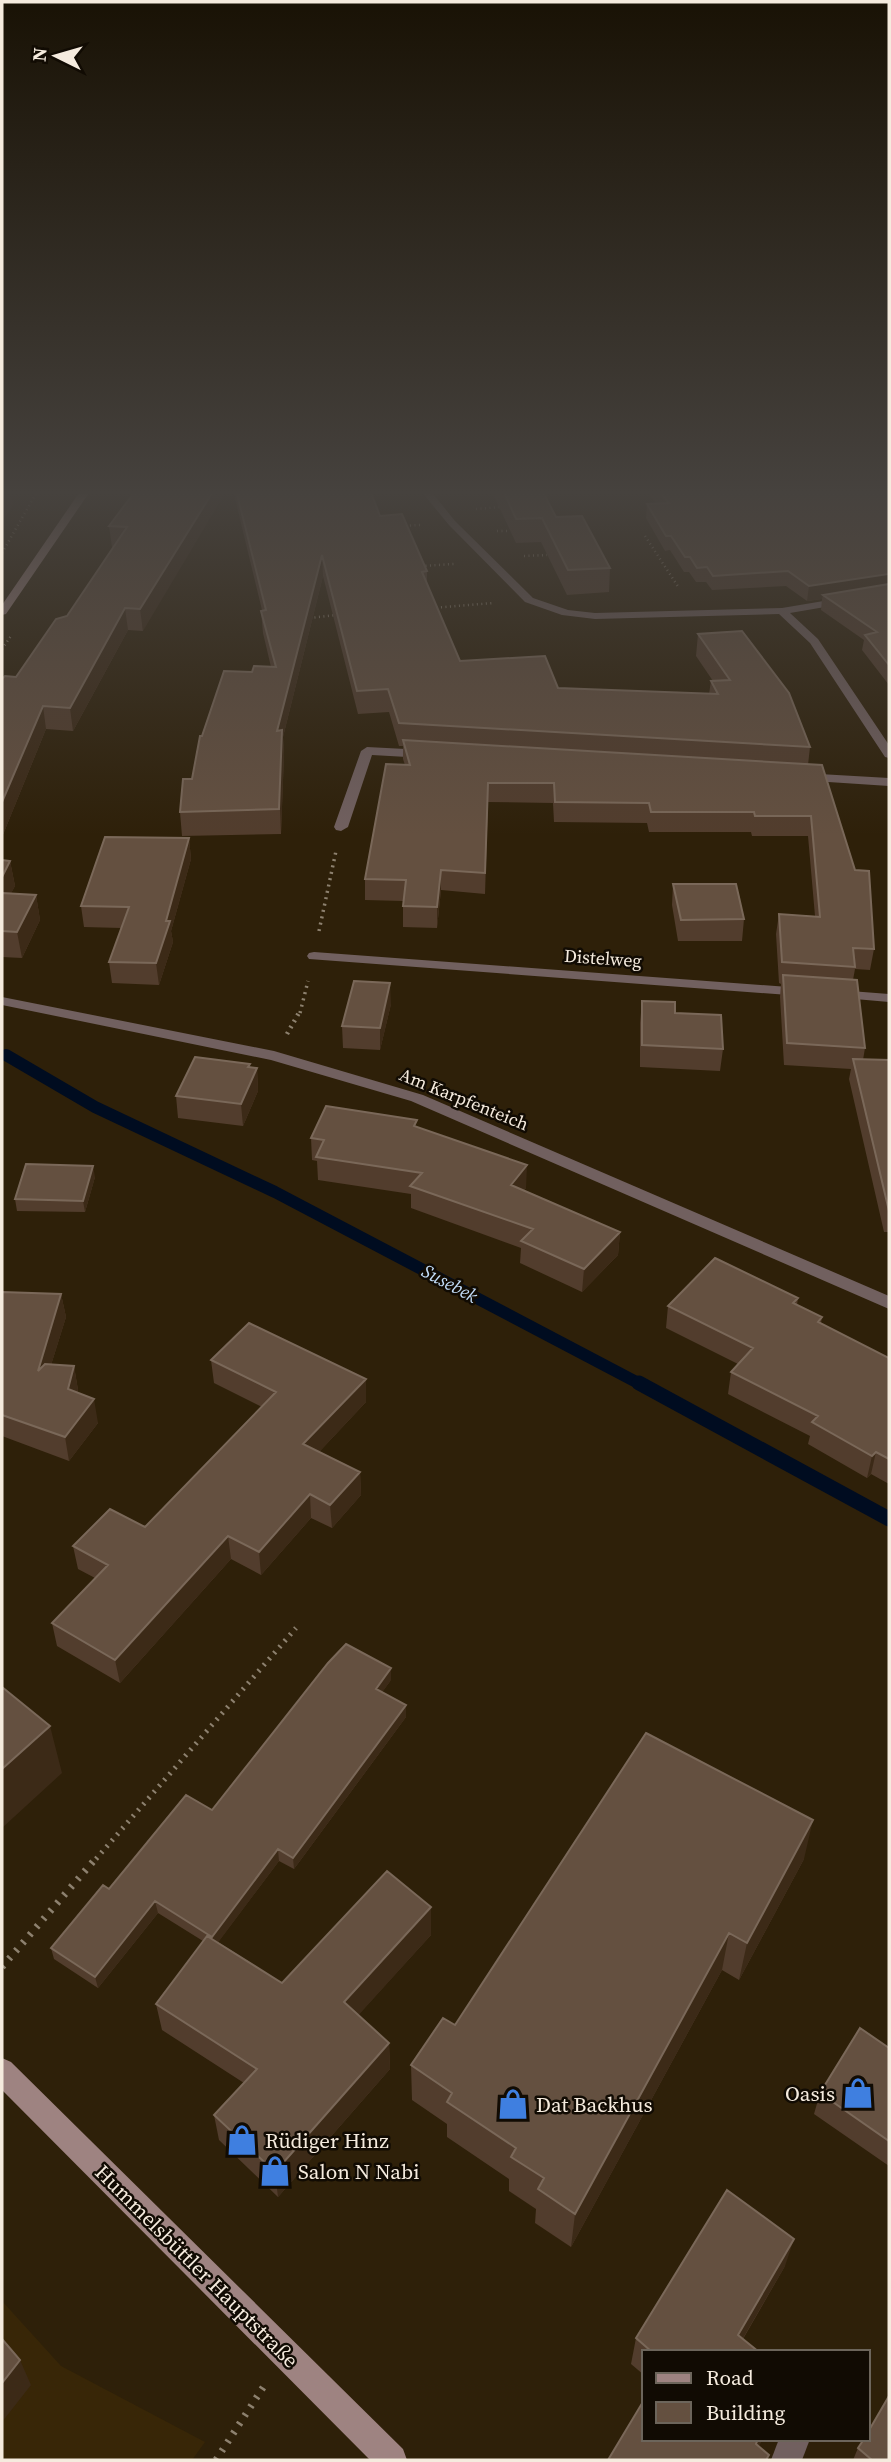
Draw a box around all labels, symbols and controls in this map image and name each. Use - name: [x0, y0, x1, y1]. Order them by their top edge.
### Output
- north arrow: [21, 21, 91, 91]
- text: N: [26, 46, 53, 63]
- street label: Distelweg: [563, 943, 643, 973]
- street label: Am Karpfenteich: [396, 1062, 532, 1136]
- water label: Susebek: [417, 1257, 483, 1309]
- shop icon: Oasis: [841, 2076, 875, 2110]
- place label: Oasis: [785, 2079, 835, 2108]
- shop icon: Dat Backhus: [496, 2087, 530, 2121]
- place label: Dat Backhus: [536, 2090, 653, 2119]
- shop icon: Rüdiger Hinz: [225, 2123, 259, 2157]
- place label: Rüdiger Hinz: [265, 2126, 389, 2155]
- shop icon: Salon N Nabi: [258, 2154, 292, 2188]
- place label: Salon N Nabi: [298, 2157, 419, 2186]
- street label: Hummelsbüttler Hauptstraße: [89, 2158, 305, 2374]
- legend: [642, 2350, 870, 2441]
- text: Road: [706, 2363, 754, 2392]
- text: Building: [706, 2398, 785, 2427]

